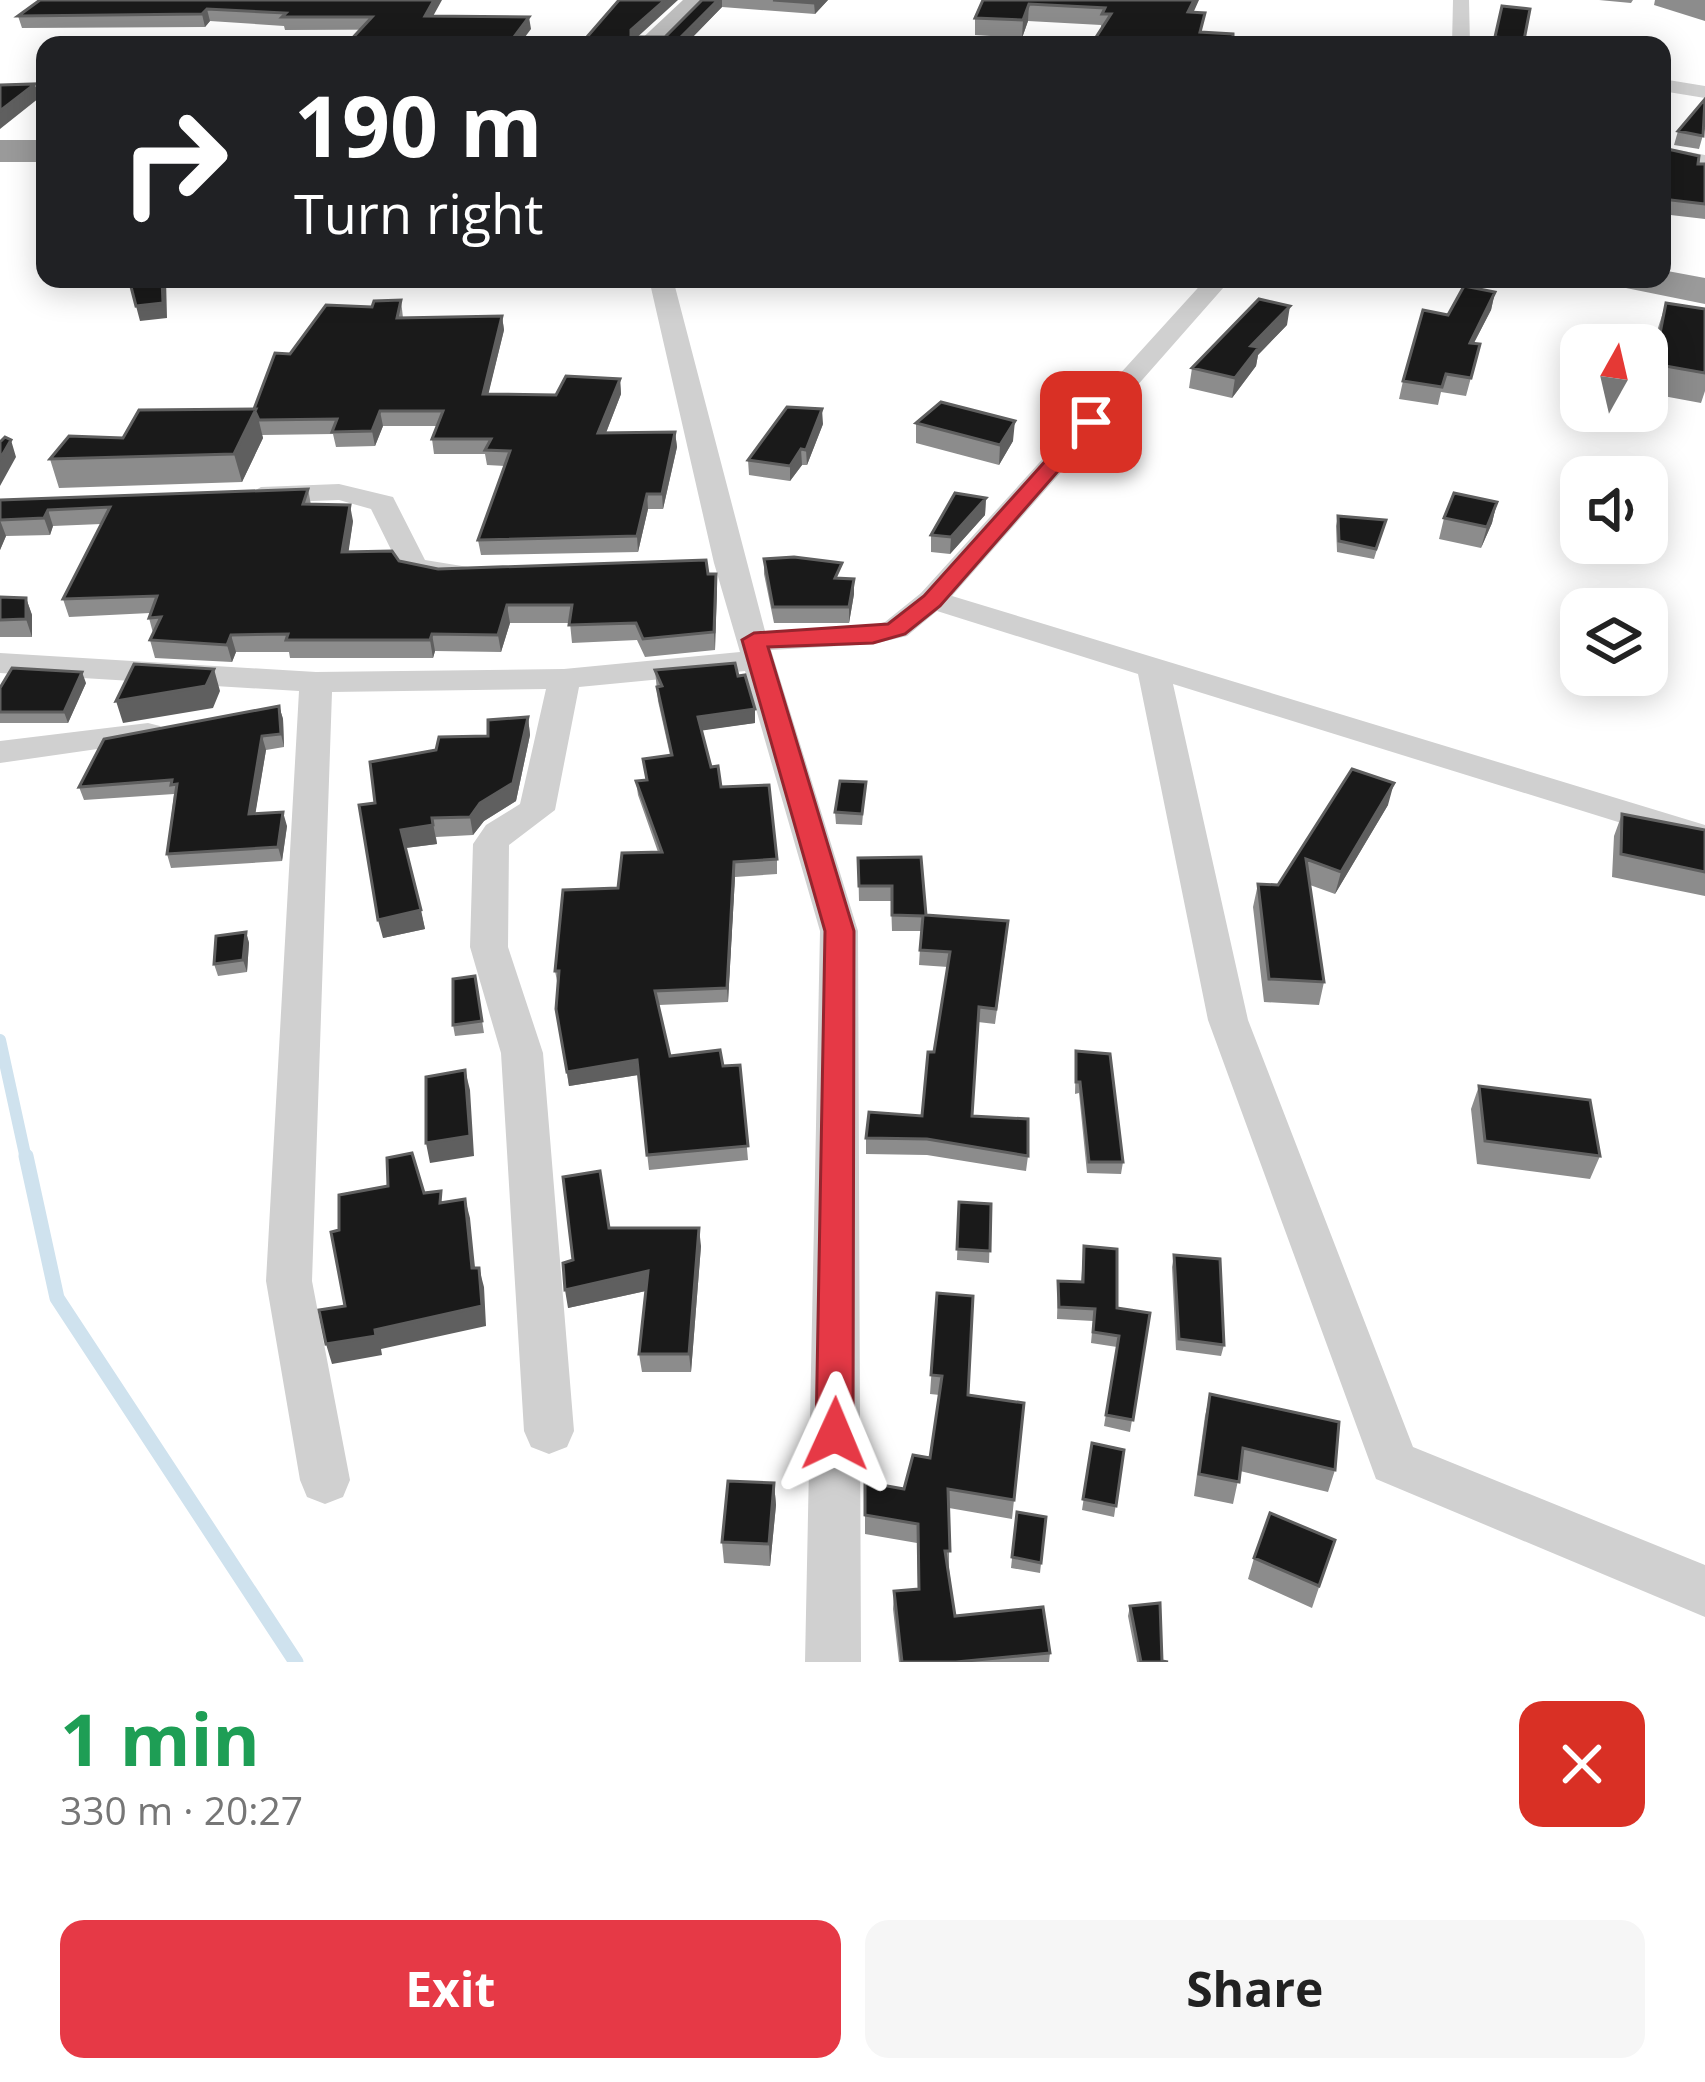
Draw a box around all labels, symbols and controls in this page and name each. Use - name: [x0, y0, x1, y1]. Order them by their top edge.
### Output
- text: 190 m: [294, 67, 542, 182]
- icon: right: [96, 84, 252, 240]
- text: Turn right: [294, 176, 543, 250]
- north arrow: [1560, 324, 1668, 432]
- map controls: [1560, 324, 1668, 696]
- pin: [1040, 371, 1142, 473]
- icon: arrive: [1058, 389, 1124, 455]
- button: sound: [1560, 456, 1668, 564]
- button: layers: [1560, 588, 1668, 696]
- position arrow: [772, 1371, 898, 1497]
- text: 1 min: [60, 1689, 260, 1787]
- button: close: [1519, 1701, 1645, 1827]
- text: 330 m · 20:27: [60, 1783, 303, 1836]
- button: Exit: [60, 1920, 841, 2058]
- button: Share: [865, 1920, 1645, 2058]

